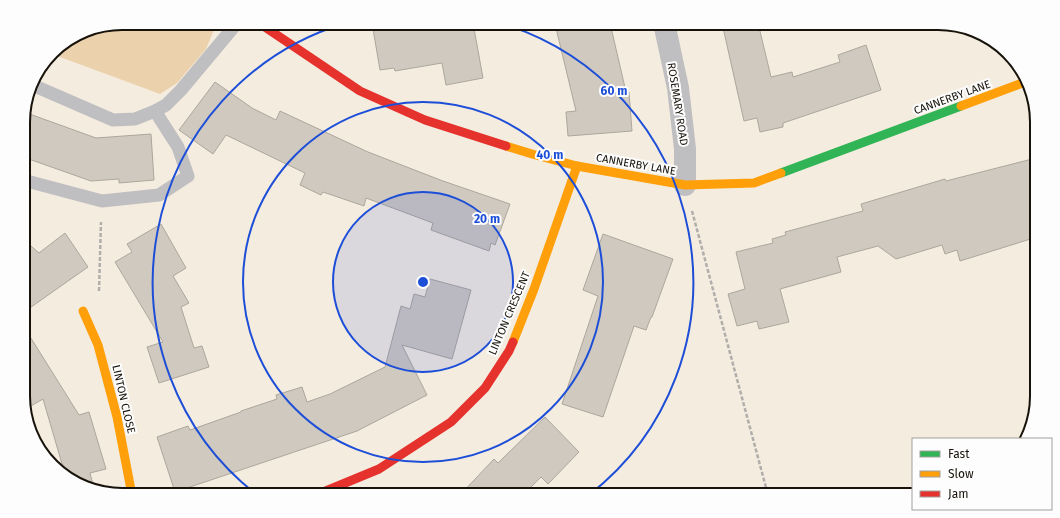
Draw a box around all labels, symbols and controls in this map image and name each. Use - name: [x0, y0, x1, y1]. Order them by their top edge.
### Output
- street label: ROSEMARY ROAD: [665, 62, 690, 146]
- street label: CANNERBY LANE: [912, 78, 992, 117]
- text: 60 m: [601, 84, 627, 98]
- text: 40 m: [537, 148, 563, 162]
- street label: CANNERBY LANE: [595, 151, 677, 178]
- text: 20 m: [474, 212, 500, 226]
- street label: LINTON CRESCENT: [486, 269, 533, 357]
- centre of rings: [416, 275, 430, 289]
- street label: LINTON CLOSE: [109, 363, 138, 435]
- legend: [912, 438, 1052, 510]
- text: Fast: [948, 447, 970, 461]
- text: Slow: [948, 467, 974, 481]
- text: Jam: [948, 487, 968, 501]

